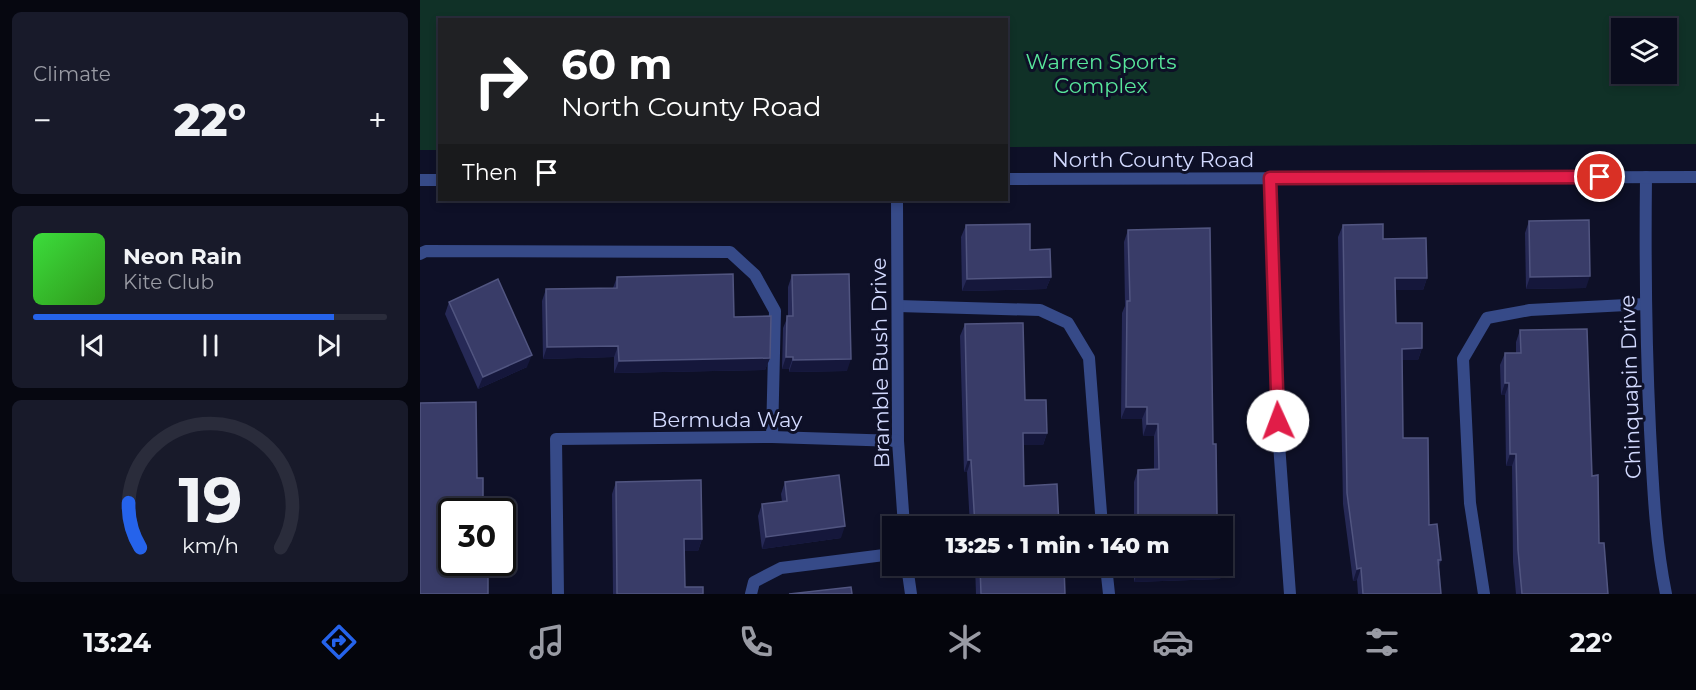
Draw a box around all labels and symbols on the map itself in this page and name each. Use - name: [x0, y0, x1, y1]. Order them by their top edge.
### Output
- park label: Warren Sports Complex: [1025, 49, 1177, 98]
- street label: North County Road: [1052, 147, 1254, 172]
- pin: [1574, 151, 1625, 202]
- street label: Bramble Bush Drive: [866, 257, 894, 469]
- street label: Chinquapin Drive: [1614, 294, 1646, 480]
- position arrow: [1246, 389, 1310, 453]
- street label: Bermuda Way: [652, 407, 803, 432]
- speed limit sign: 30: [438, 498, 516, 576]

